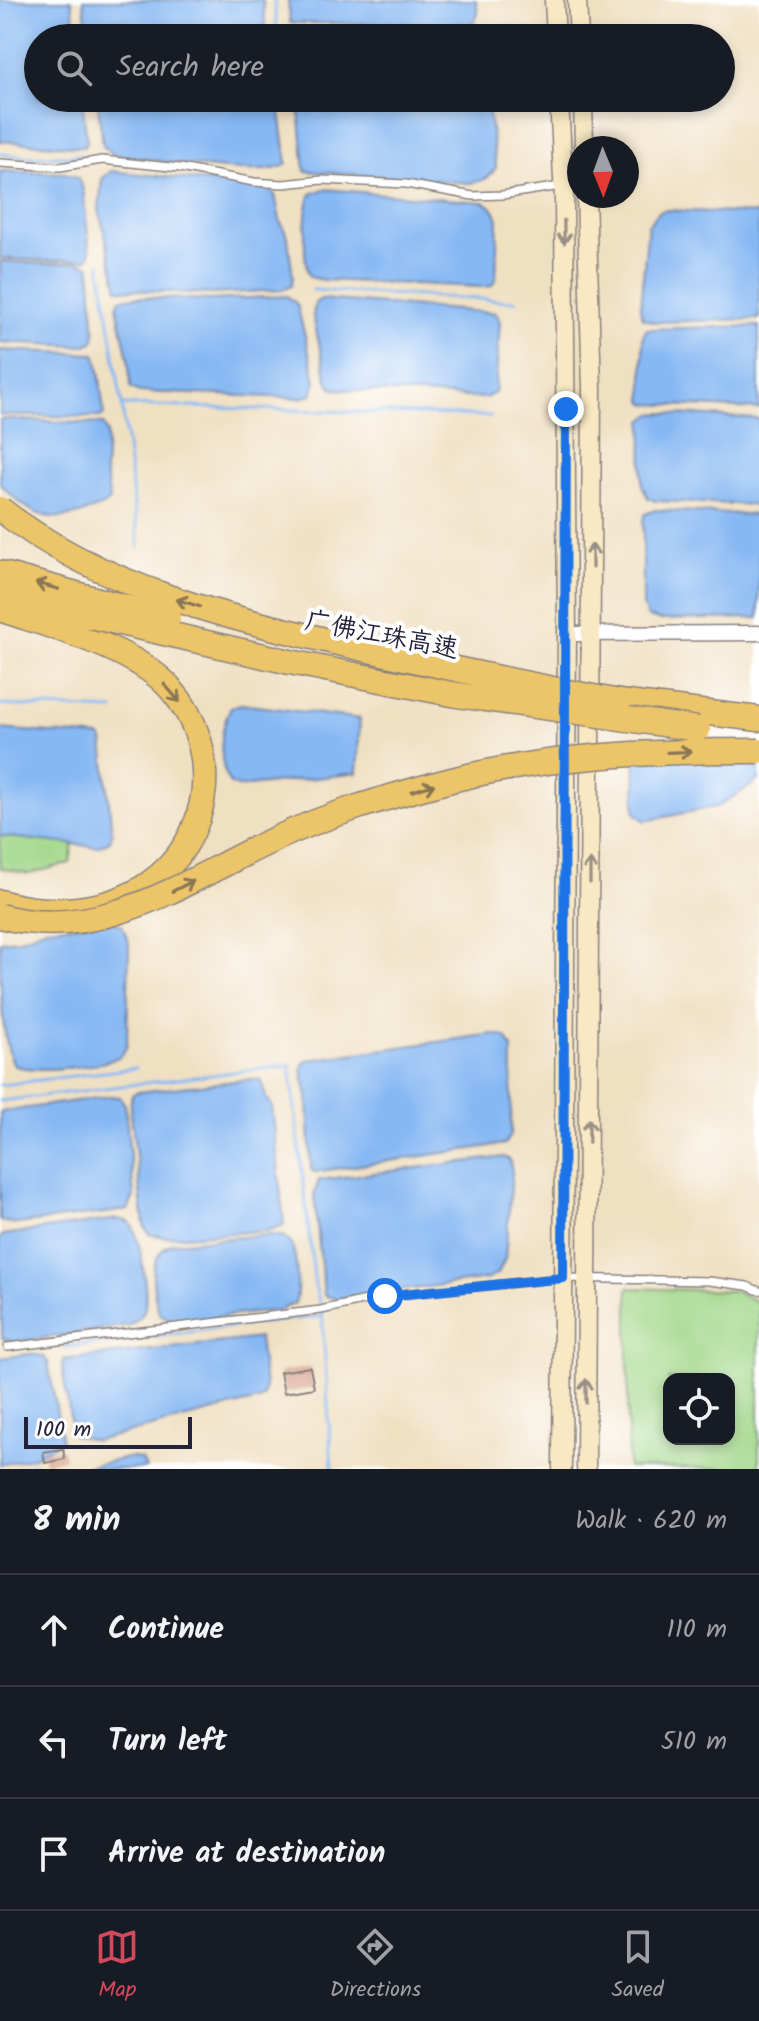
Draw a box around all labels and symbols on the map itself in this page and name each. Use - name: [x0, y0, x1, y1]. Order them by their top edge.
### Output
- north arrow: [567, 136, 639, 208]
- one-way arrow: [556, 218, 572, 245]
- route end: [548, 391, 584, 427]
- one-way arrow: [584, 543, 600, 570]
- one-way arrow: [35, 578, 61, 593]
- one-way arrow: [176, 595, 202, 610]
- street label: 广佛江珠高速: [301, 600, 462, 671]
- one-way arrow: [163, 682, 181, 702]
- one-way arrow: [665, 745, 692, 760]
- one-way arrow: [409, 780, 435, 795]
- one-way arrow: [583, 858, 598, 885]
- one-way arrow: [170, 878, 194, 894]
- one-way arrow: [581, 1118, 597, 1145]
- route start: [367, 1278, 403, 1314]
- one-way arrow: [579, 1378, 594, 1405]
- scale bar: [24, 1413, 192, 1449]

